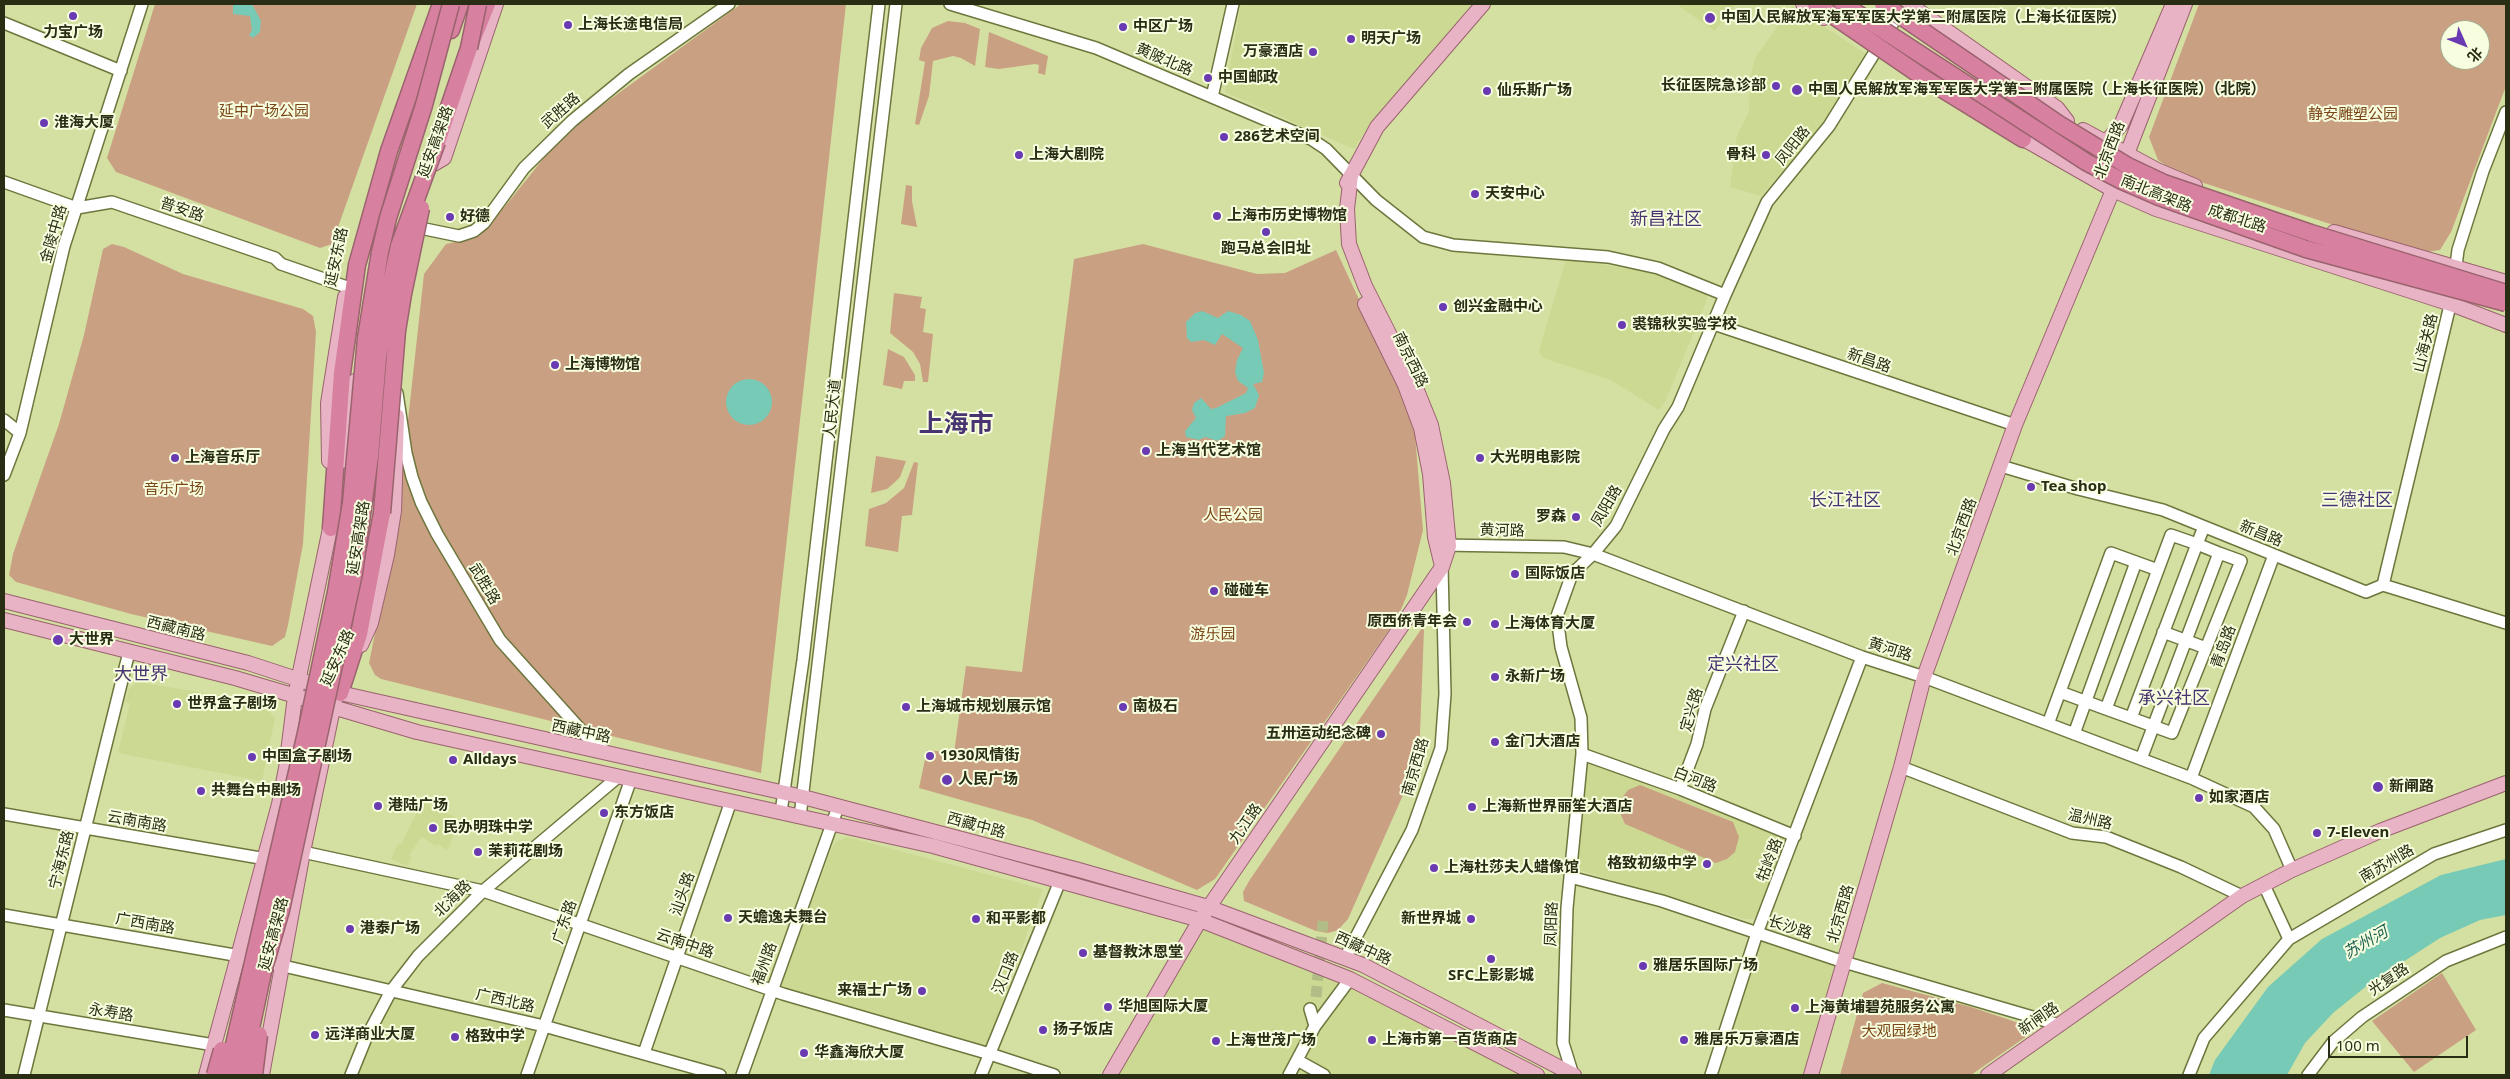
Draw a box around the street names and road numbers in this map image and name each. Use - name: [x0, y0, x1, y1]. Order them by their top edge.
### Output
- street label: 黄陂北路: [1133, 40, 1195, 80]
- street label: 武胜路: [538, 89, 584, 133]
- street label: 延安高架路: [415, 104, 457, 180]
- street label: 北京西路: [2091, 119, 2129, 181]
- street label: 凤阳路: [1772, 123, 1814, 169]
- street label: 南北高架路: [2118, 172, 2194, 216]
- street label: 普安路: [158, 194, 206, 226]
- street label: 成都北路: [2206, 201, 2268, 237]
- street label: 金陵中路: [37, 203, 71, 265]
- street label: 延安东路: [322, 226, 352, 288]
- street label: 山海关路: [2410, 312, 2442, 374]
- street label: 南京西路: [1389, 329, 1431, 391]
- street label: 新昌路: [1845, 345, 1893, 377]
- street label: 人民大道: [821, 378, 845, 440]
- street label: 凤阳路: [1588, 482, 1626, 530]
- street label: 北京西路: [1943, 496, 1981, 558]
- street label: 延安高架路: [344, 500, 374, 576]
- street label: 新昌路: [2237, 517, 2285, 551]
- street label: 黄河路: [1479, 522, 1525, 540]
- street label: 武胜路: [465, 560, 503, 608]
- street label: 西藏南路: [145, 613, 207, 645]
- street label: 青岛路: [2208, 623, 2240, 671]
- street label: 延安东路: [318, 627, 358, 689]
- street label: 黄河路: [1866, 634, 1914, 666]
- street label: 定兴路: [1677, 686, 1707, 734]
- street label: 西藏中路: [550, 717, 612, 747]
- street label: 南京西路: [1399, 736, 1433, 798]
- street label: 白河路: [1671, 764, 1719, 796]
- street label: 九江路: [1226, 800, 1266, 848]
- street label: 温州路: [2066, 806, 2114, 834]
- street label: 云南南路: [106, 808, 168, 836]
- street label: 西藏中路: [945, 810, 1007, 842]
- street label: 宁海东路: [46, 829, 78, 891]
- street label: 牯岭路: [1754, 836, 1786, 884]
- street label: 南苏州路: [2357, 841, 2417, 887]
- street label: 汕头路: [667, 870, 699, 918]
- street label: 北海路: [431, 877, 475, 921]
- street label: 北京西路: [1824, 883, 1858, 945]
- street label: 延安高架路: [256, 895, 292, 973]
- street label: 广东路: [549, 898, 581, 946]
- street label: 凤阳路: [1542, 901, 1562, 947]
- street label: 广西南路: [114, 910, 176, 938]
- street label: 长沙路: [1766, 912, 1814, 944]
- street label: 云南中路: [654, 926, 716, 962]
- street label: 西藏中路: [1332, 929, 1394, 969]
- street label: 福州路: [749, 940, 781, 988]
- street label: 汉口路: [989, 949, 1023, 997]
- street label: 光复路: [2365, 960, 2413, 1000]
- street label: 广西北路: [474, 985, 536, 1017]
- street label: 新闸路: [2015, 999, 2063, 1039]
- street label: 永寿路: [87, 1001, 135, 1025]

